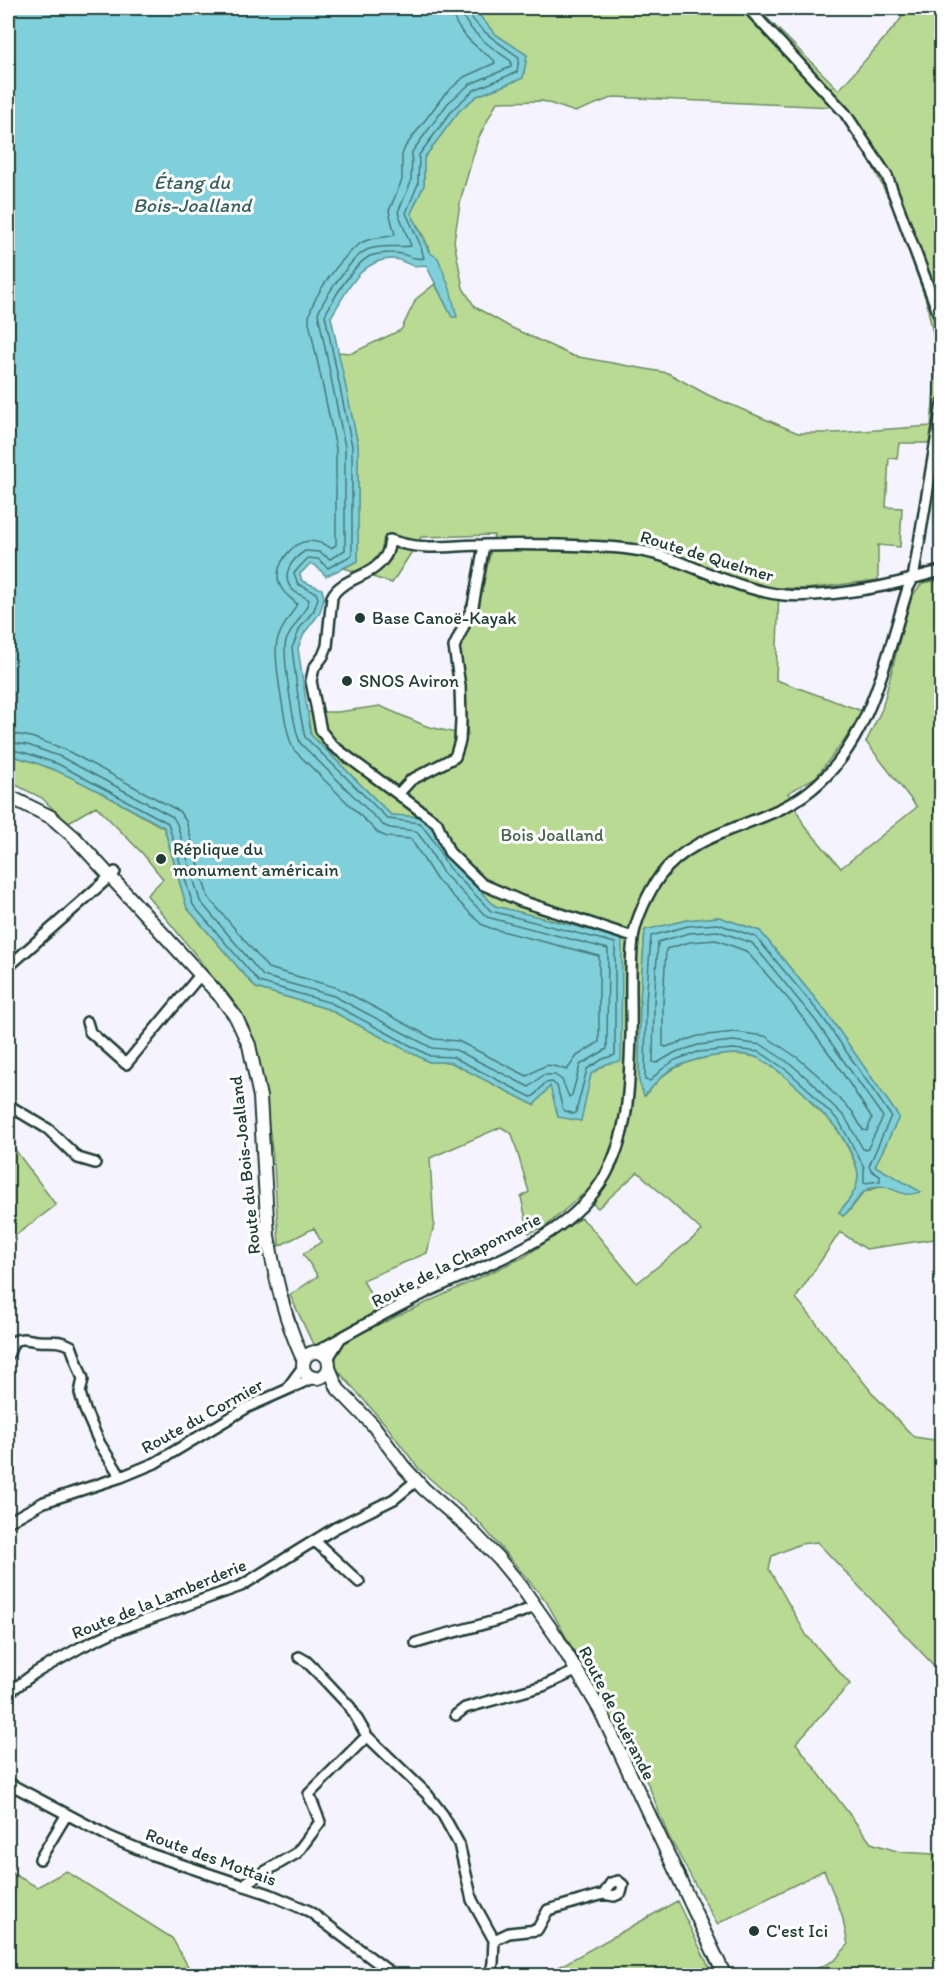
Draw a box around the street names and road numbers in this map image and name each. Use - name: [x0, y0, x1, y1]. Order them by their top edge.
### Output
- street label: Route de Quelmer: [637, 525, 777, 587]
- street label: Route du Bois-Joalland: [225, 1074, 265, 1255]
- street label: Route de la Chaponnerie: [368, 1208, 544, 1312]
- street label: Route du Cormier: [137, 1373, 267, 1459]
- street label: Route de la Lamberderie: [68, 1554, 250, 1644]
- street label: Route de Guérande: [574, 1642, 660, 1784]
- street label: Route des Mottais: [143, 1823, 279, 1891]

